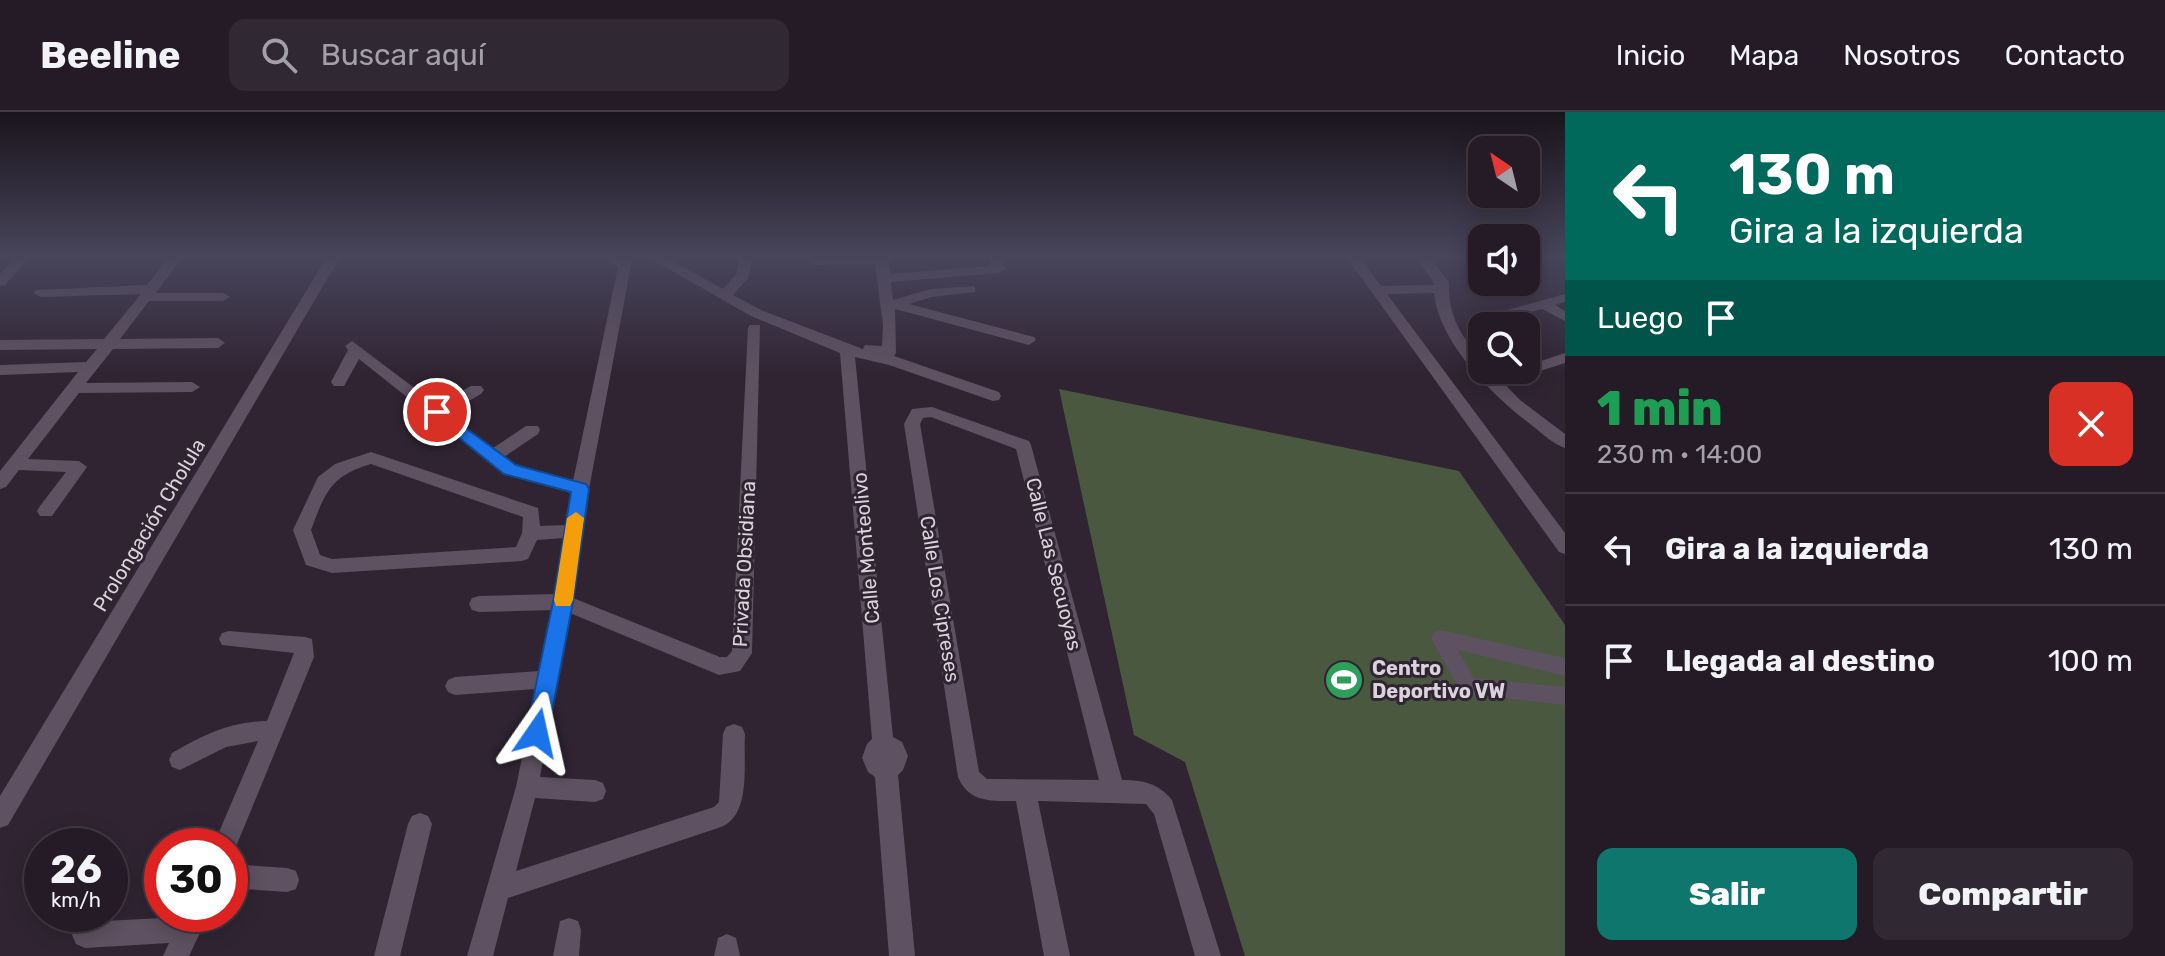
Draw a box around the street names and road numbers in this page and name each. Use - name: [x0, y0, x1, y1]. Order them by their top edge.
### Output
- street label: Prolongación Cholula: [88, 434, 210, 616]
- street label: Calle Monteolivo: [847, 471, 885, 625]
- street label: Calle Las Secuoyas: [1021, 475, 1087, 653]
- street label: Privada Obsidiana: [728, 480, 760, 648]
- street label: Calle Los Cipreses: [915, 514, 965, 684]

